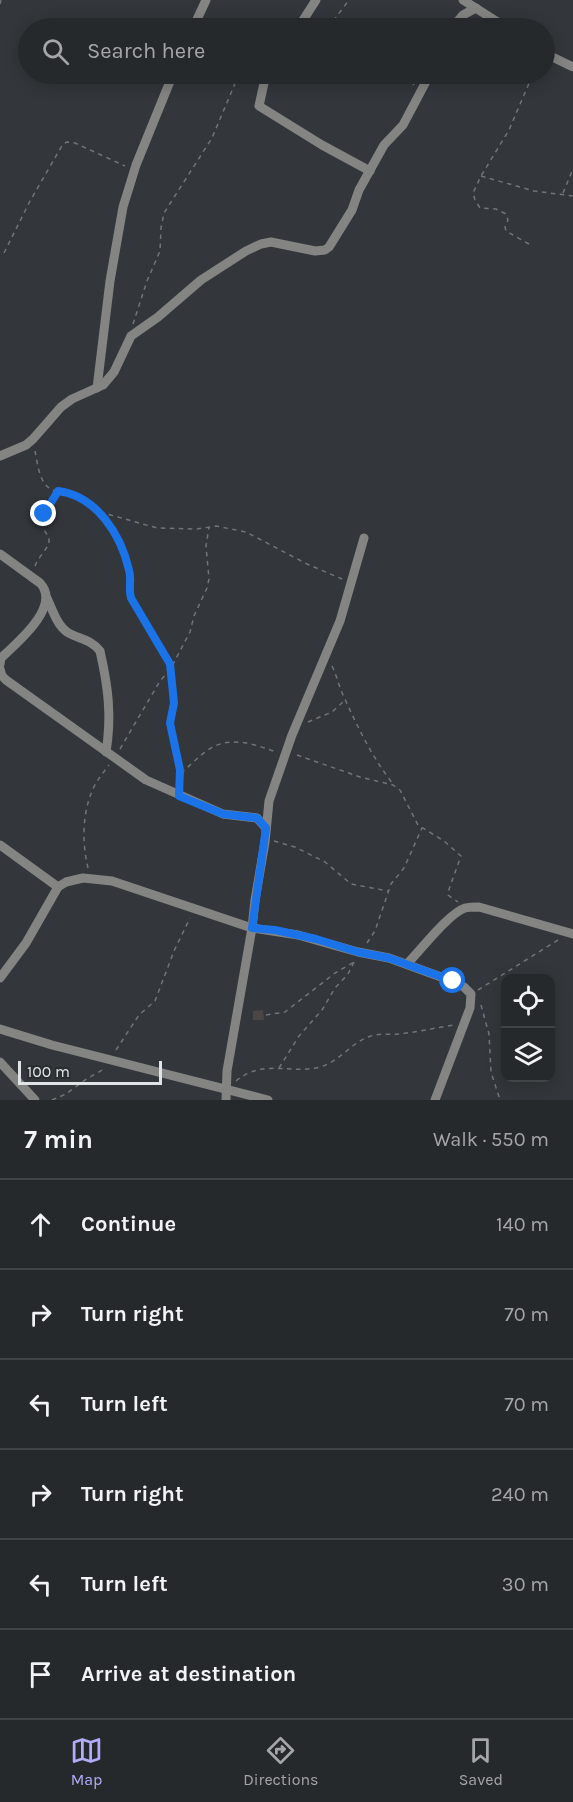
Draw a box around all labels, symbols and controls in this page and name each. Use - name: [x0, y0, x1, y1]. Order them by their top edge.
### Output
- search box: [18, 18, 555, 84]
- icon: search: [39, 35, 72, 68]
- text: Search here: [87, 38, 205, 64]
- route end: [30, 500, 56, 526]
- route start: [439, 967, 465, 993]
- map controls: [501, 974, 555, 1082]
- button: locate: [501, 974, 555, 1028]
- button: layers: [501, 1028, 555, 1082]
- scale bar: [18, 1058, 162, 1086]
- text: 100 m: [27, 1062, 70, 1081]
- text: 7 min: [24, 1124, 93, 1155]
- text: Walk · 550 m: [433, 1128, 549, 1151]
- icon: ahead: [24, 1208, 57, 1241]
- text: Continue: [81, 1211, 176, 1237]
- text: 140 m: [496, 1213, 549, 1236]
- icon: right: [24, 1298, 57, 1331]
- text: Turn right: [81, 1301, 184, 1327]
- text: 70 m: [504, 1303, 549, 1326]
- icon: left: [24, 1388, 57, 1421]
- text: Turn left: [81, 1391, 168, 1417]
- text: 70 m: [504, 1393, 549, 1416]
- icon: right: [24, 1478, 57, 1511]
- text: Turn right: [81, 1481, 184, 1507]
- text: 240 m: [491, 1483, 549, 1506]
- icon: left: [24, 1568, 57, 1601]
- text: Turn left: [81, 1571, 168, 1597]
- text: 30 m: [502, 1573, 549, 1596]
- icon: arrive: [24, 1658, 57, 1691]
- text: Arrive at destination: [81, 1661, 296, 1687]
- tab: Map: [70, 1734, 103, 1789]
- tab: Directions: [243, 1734, 318, 1789]
- tab: Saved: [459, 1734, 503, 1789]

